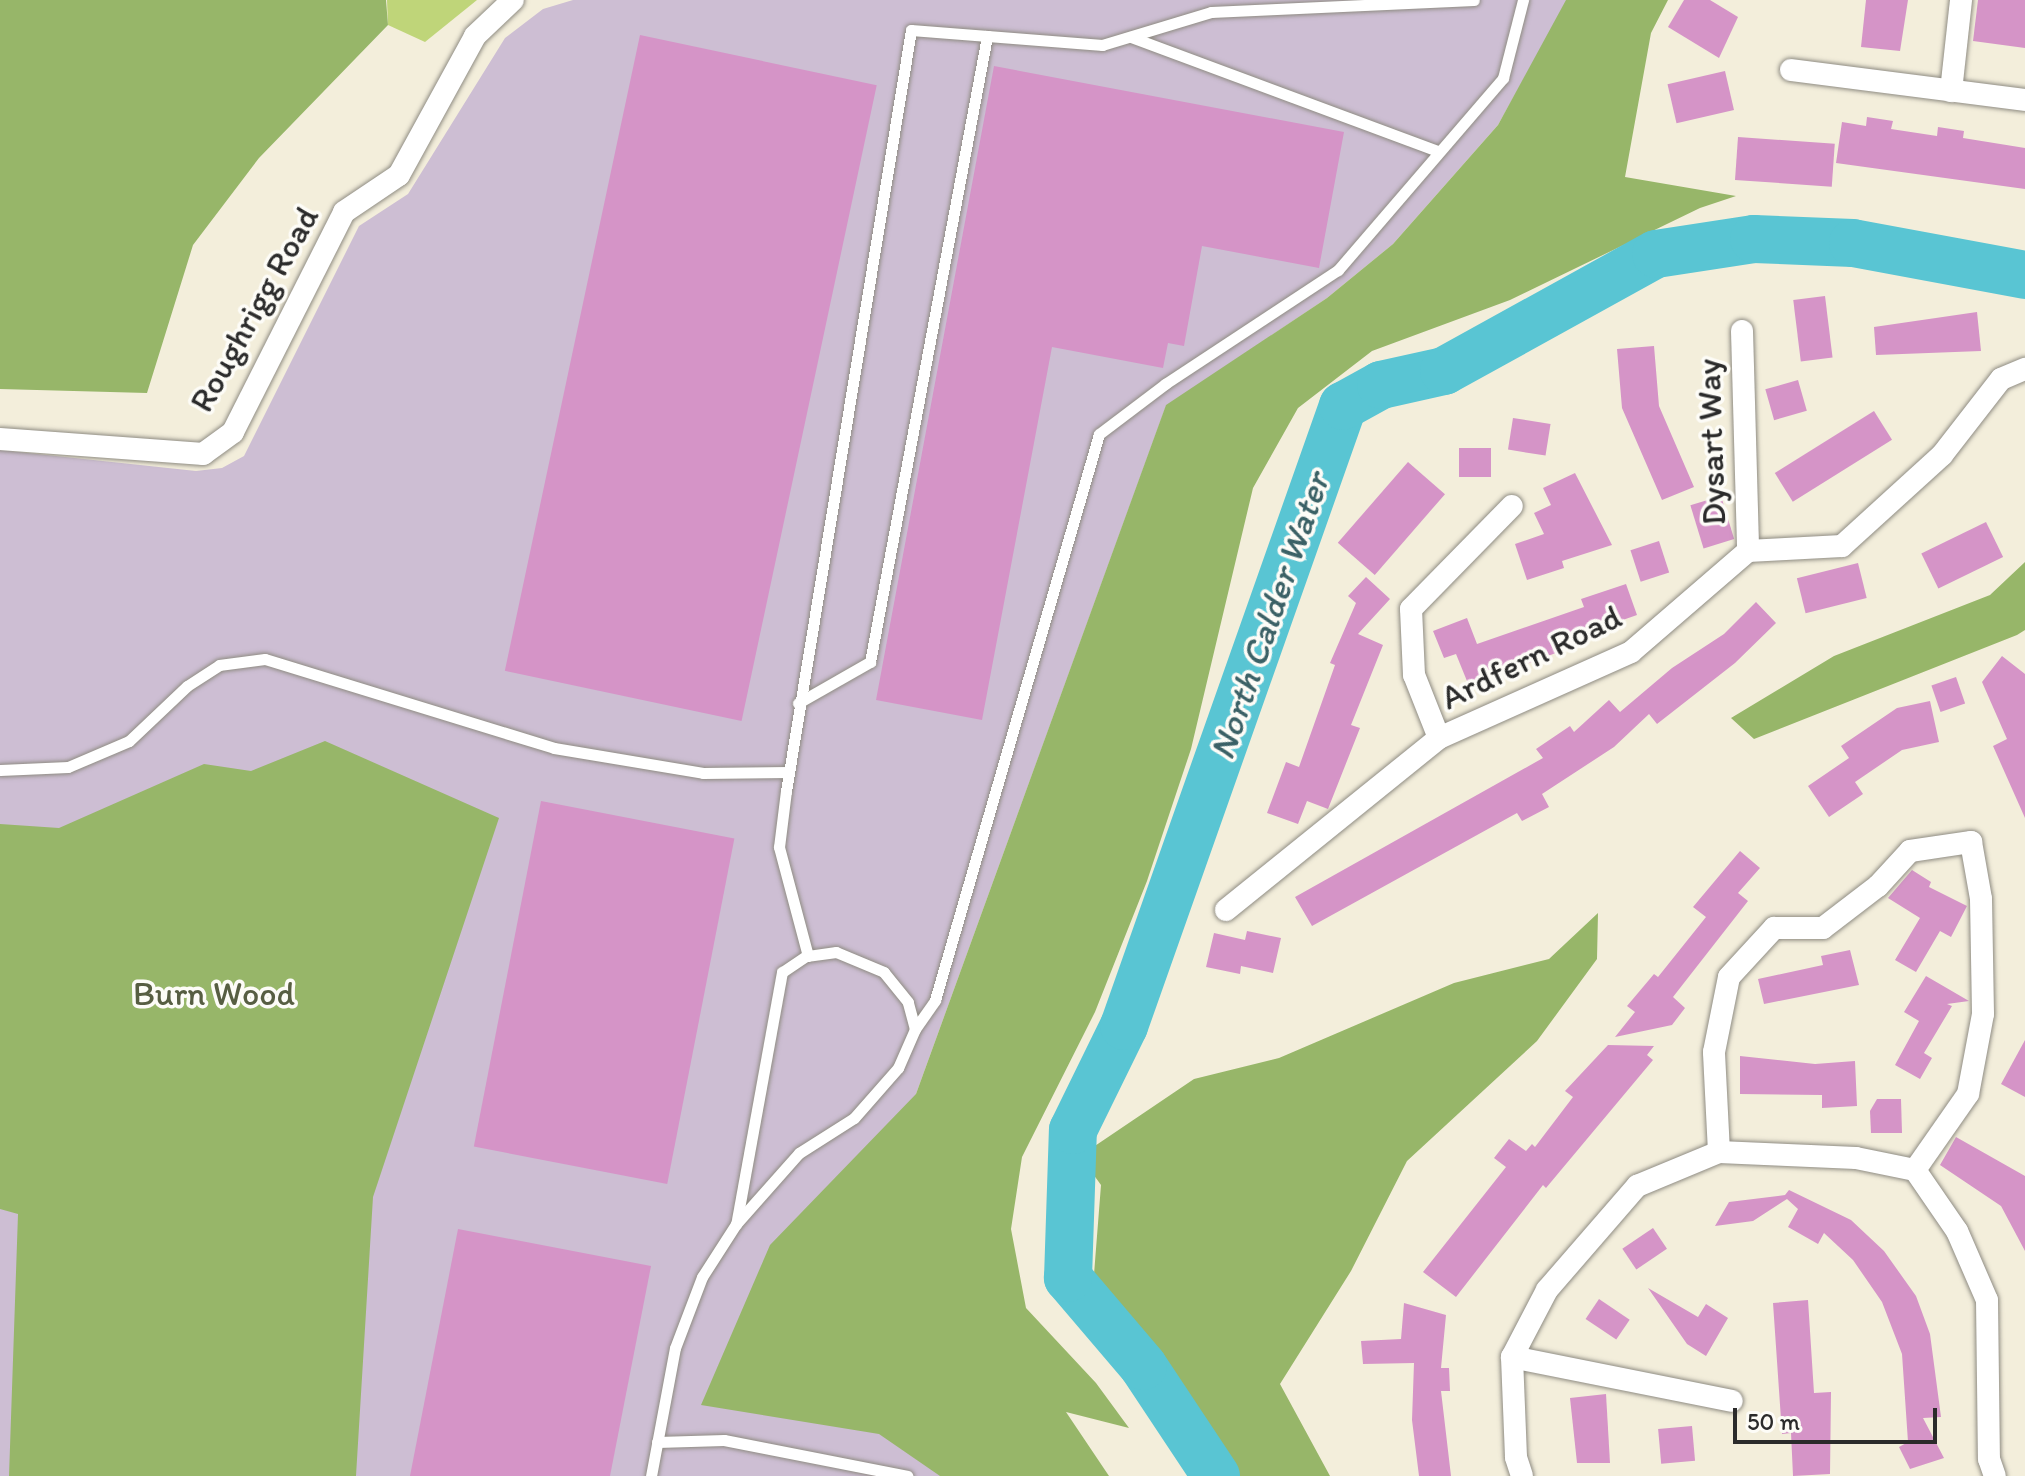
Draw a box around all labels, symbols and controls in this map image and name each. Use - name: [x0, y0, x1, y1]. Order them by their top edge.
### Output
- street label: Roughrigg Road: [181, 199, 327, 419]
- street label: Dysart Way: [1688, 358, 1734, 526]
- water label: North Calder Water: [1200, 467, 1338, 765]
- street label: Ardfern Road: [1434, 596, 1628, 718]
- park label: Burn Wood: [133, 974, 295, 1014]
- scale bar: [1737, 1392, 1941, 1442]
- text: 50 m: [1747, 1407, 1800, 1436]

